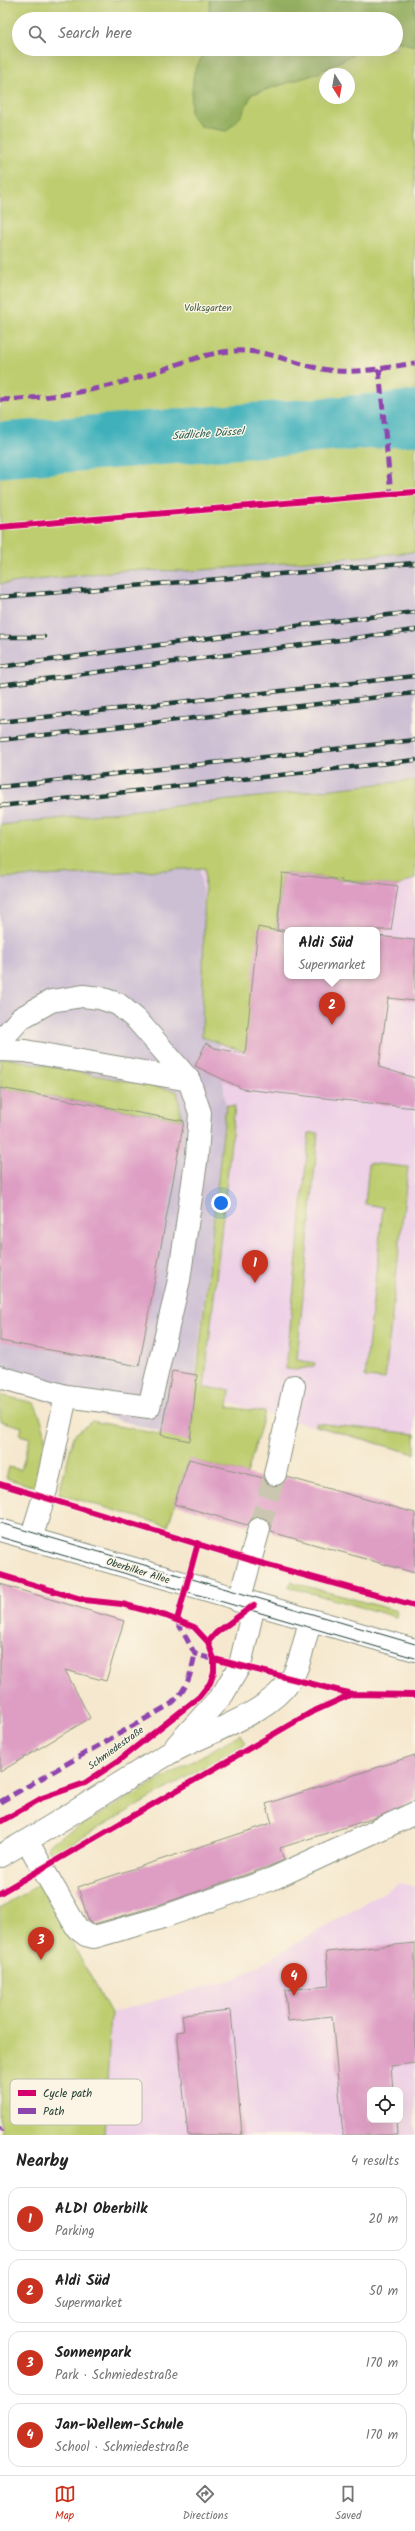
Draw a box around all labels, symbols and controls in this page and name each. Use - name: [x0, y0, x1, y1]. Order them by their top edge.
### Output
- search box: [12, 12, 403, 56]
- text: Search here: [58, 22, 132, 46]
- icon: search: [26, 23, 48, 45]
- north arrow: [319, 68, 355, 104]
- park label: Volksgarten: [184, 300, 232, 316]
- water label: Südliche Düssel: [172, 422, 247, 445]
- popup: [284, 927, 380, 979]
- text: Aldi Süd: [298, 931, 353, 955]
- text: Supermarket: [298, 955, 366, 976]
- pin: 2: [319, 992, 345, 1025]
- your location: [211, 1193, 231, 1213]
- pin: 1: [242, 1250, 268, 1283]
- street label: Oberbilker Allee: [104, 1554, 172, 1588]
- street label: Schmiedestraße: [85, 1722, 148, 1774]
- pin: 3: [28, 1927, 54, 1960]
- pin: 4: [281, 1963, 307, 1996]
- legend: [10, 2079, 142, 2125]
- text: Cycle path: [43, 2085, 92, 2103]
- map controls: [367, 2087, 403, 2123]
- button: locate: [367, 2087, 403, 2123]
- text: Path: [43, 2103, 64, 2121]
- text: Nearby: [16, 2148, 68, 2175]
- text: 4 results: [351, 2151, 399, 2172]
- text: ALDI Oberbilk: [55, 2197, 147, 2221]
- text: 1: [28, 2209, 32, 2230]
- text: 20 m: [368, 2209, 398, 2230]
- text: Parking: [55, 2221, 95, 2242]
- text: Aldi Süd: [55, 2269, 110, 2293]
- text: 2: [26, 2281, 34, 2302]
- text: 50 m: [369, 2281, 398, 2302]
- text: Supermarket: [55, 2293, 122, 2314]
- text: Sonnenpark: [55, 2341, 131, 2365]
- text: 3: [26, 2353, 34, 2374]
- text: 170 m: [366, 2353, 398, 2374]
- text: Park · Schmiedestraße: [55, 2365, 178, 2386]
- text: Jan-Wellem-Schule: [55, 2413, 184, 2437]
- text: 4: [26, 2425, 34, 2446]
- text: 170 m: [366, 2425, 398, 2446]
- text: School · Schmiedestraße: [55, 2437, 189, 2458]
- tab: Map: [54, 2483, 76, 2525]
- tab: Directions: [183, 2483, 228, 2525]
- tab: Saved: [335, 2483, 361, 2525]

